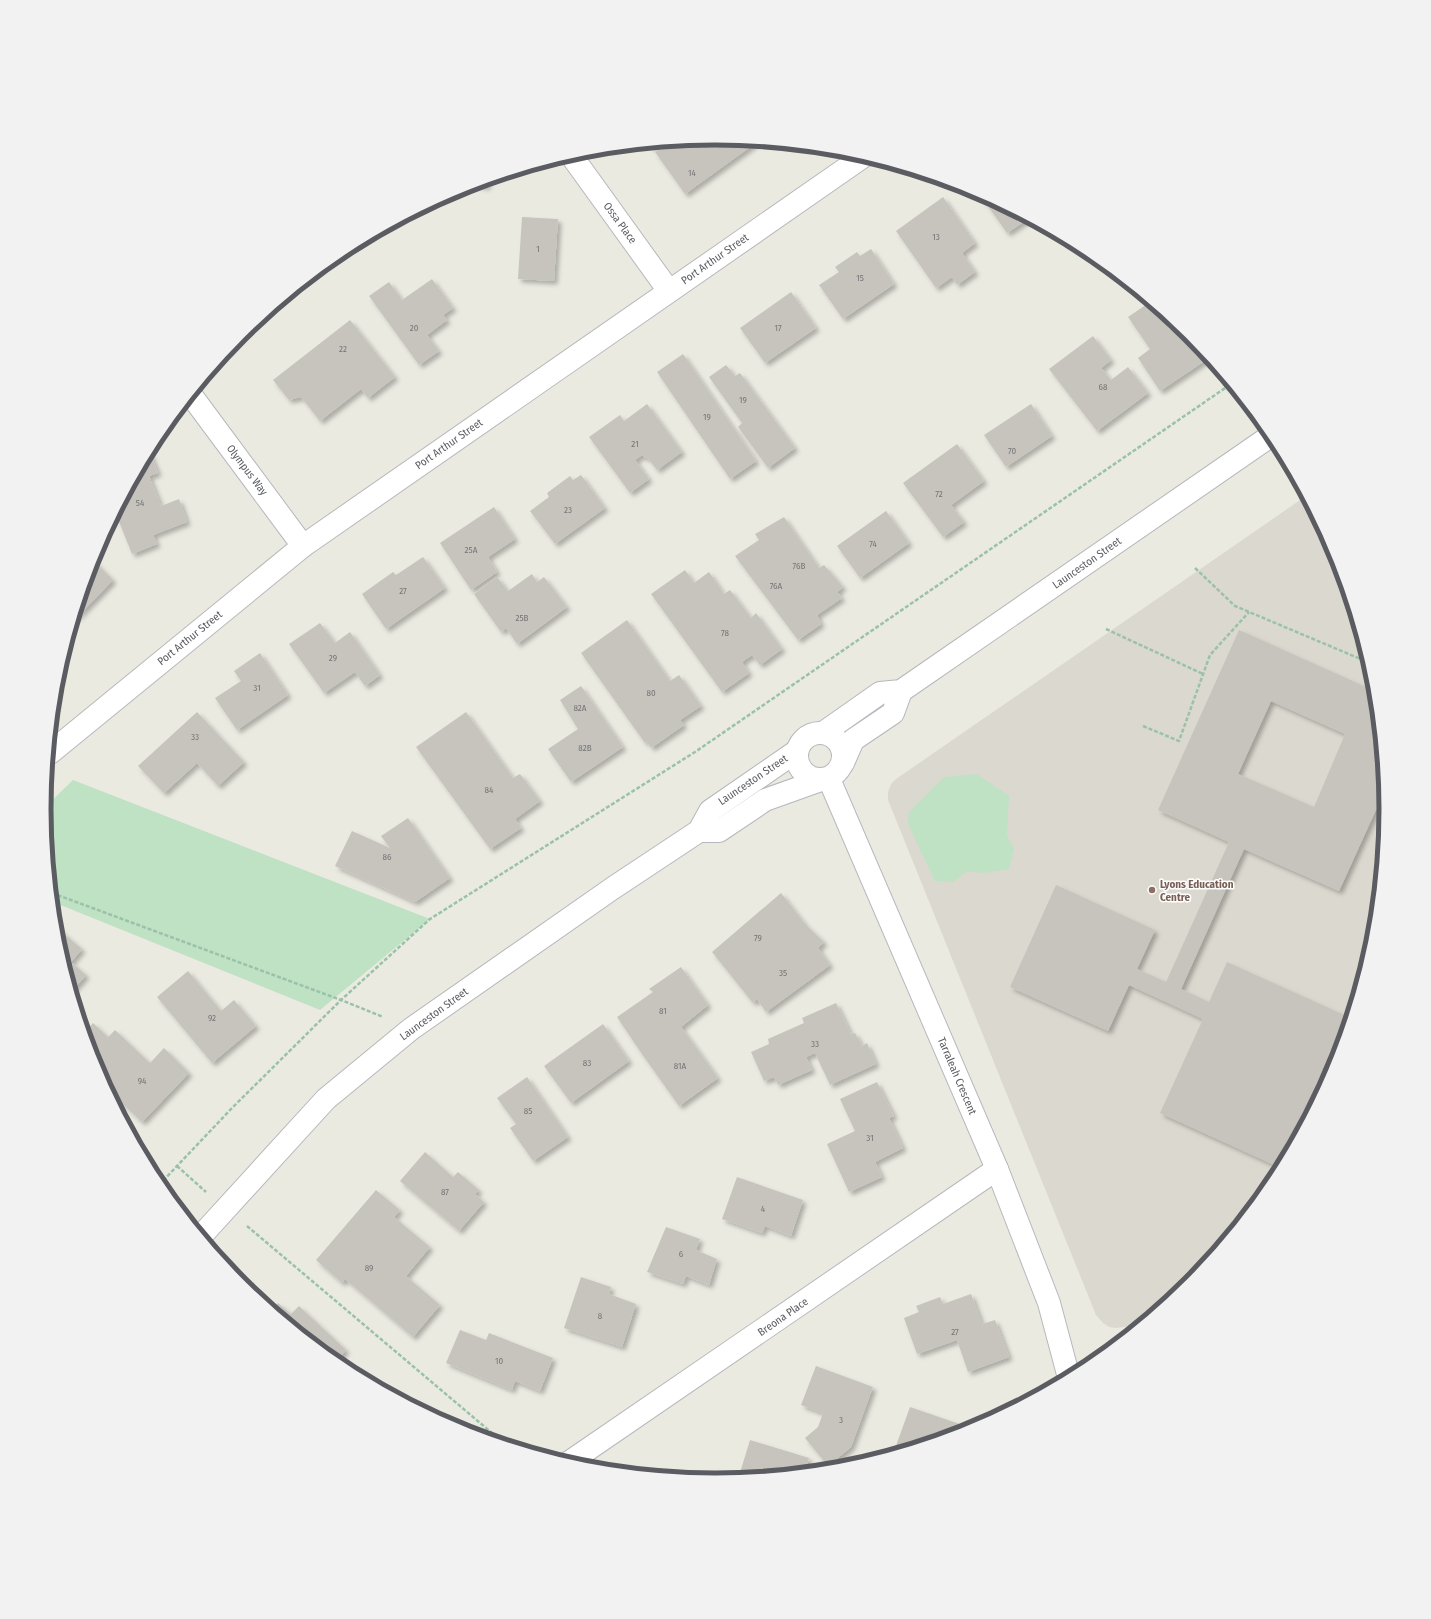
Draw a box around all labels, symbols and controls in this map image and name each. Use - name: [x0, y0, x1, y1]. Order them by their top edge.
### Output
- house number: 14: [688, 168, 697, 178]
- street label: Ossa Place: [601, 200, 639, 246]
- street label: Port Arthur Street: [679, 231, 752, 287]
- house number: 13: [932, 232, 940, 242]
- house number: 1: [536, 244, 540, 254]
- house number: 15: [856, 273, 864, 283]
- house number: 20: [410, 323, 419, 333]
- house number: 17: [774, 323, 782, 333]
- house number: 22: [339, 344, 347, 354]
- house number: 68: [1099, 382, 1108, 392]
- house number: 19: [739, 395, 747, 405]
- house number: 19: [703, 412, 711, 422]
- street label: Port Arthur Street: [413, 416, 486, 472]
- house number: 21: [631, 439, 639, 449]
- street label: Olympus Way: [224, 442, 270, 498]
- house number: 70: [1008, 446, 1016, 456]
- house number: 72: [935, 489, 943, 499]
- house number: 54: [136, 498, 145, 508]
- house number: 23: [564, 505, 572, 515]
- street label: Launceston Street: [1050, 534, 1124, 592]
- house number: 74: [869, 539, 877, 549]
- house number: 25A: [465, 545, 478, 555]
- house number: 76B: [793, 561, 805, 571]
- house number: 76A: [770, 581, 783, 591]
- house number: 27: [399, 586, 407, 596]
- street label: Port Arthur Street: [155, 608, 225, 668]
- house number: 25B: [515, 613, 529, 623]
- house number: 78: [721, 628, 729, 638]
- house number: 29: [329, 653, 337, 663]
- house number: 31: [253, 683, 261, 693]
- house number: 80: [646, 688, 656, 698]
- house number: 82A: [573, 703, 587, 713]
- house number: 33: [191, 732, 199, 742]
- house number: 82B: [578, 743, 592, 753]
- street label: Launceston Street: [716, 752, 791, 808]
- house number: 84: [485, 785, 494, 795]
- house number: 86: [383, 852, 392, 862]
- place label: Lyons Education Centre: [1160, 878, 1234, 904]
- marker: Lyons Education Centre: [1147, 885, 1157, 895]
- house number: 79: [754, 933, 762, 943]
- house number: 35: [779, 968, 787, 978]
- street label: Launceston Street: [397, 985, 471, 1043]
- house number: 81: [659, 1006, 667, 1016]
- house number: 92: [208, 1013, 216, 1023]
- street label: Tarraleah Crescent: [935, 1035, 979, 1117]
- house number: 33: [811, 1039, 819, 1049]
- house number: 83: [583, 1058, 591, 1068]
- house number: 81A: [674, 1061, 687, 1071]
- house number: 94: [138, 1076, 147, 1086]
- house number: 85: [524, 1106, 532, 1116]
- house number: 31: [866, 1133, 874, 1143]
- house number: 87: [441, 1187, 449, 1197]
- house number: 4: [761, 1204, 766, 1214]
- house number: 6: [679, 1249, 684, 1259]
- house number: 89: [365, 1263, 373, 1273]
- street label: Breona Place: [755, 1295, 811, 1339]
- house number: 8: [598, 1311, 603, 1321]
- house number: 27: [951, 1327, 959, 1337]
- house number: 10: [495, 1356, 503, 1366]
- house number: 3: [839, 1415, 843, 1425]

